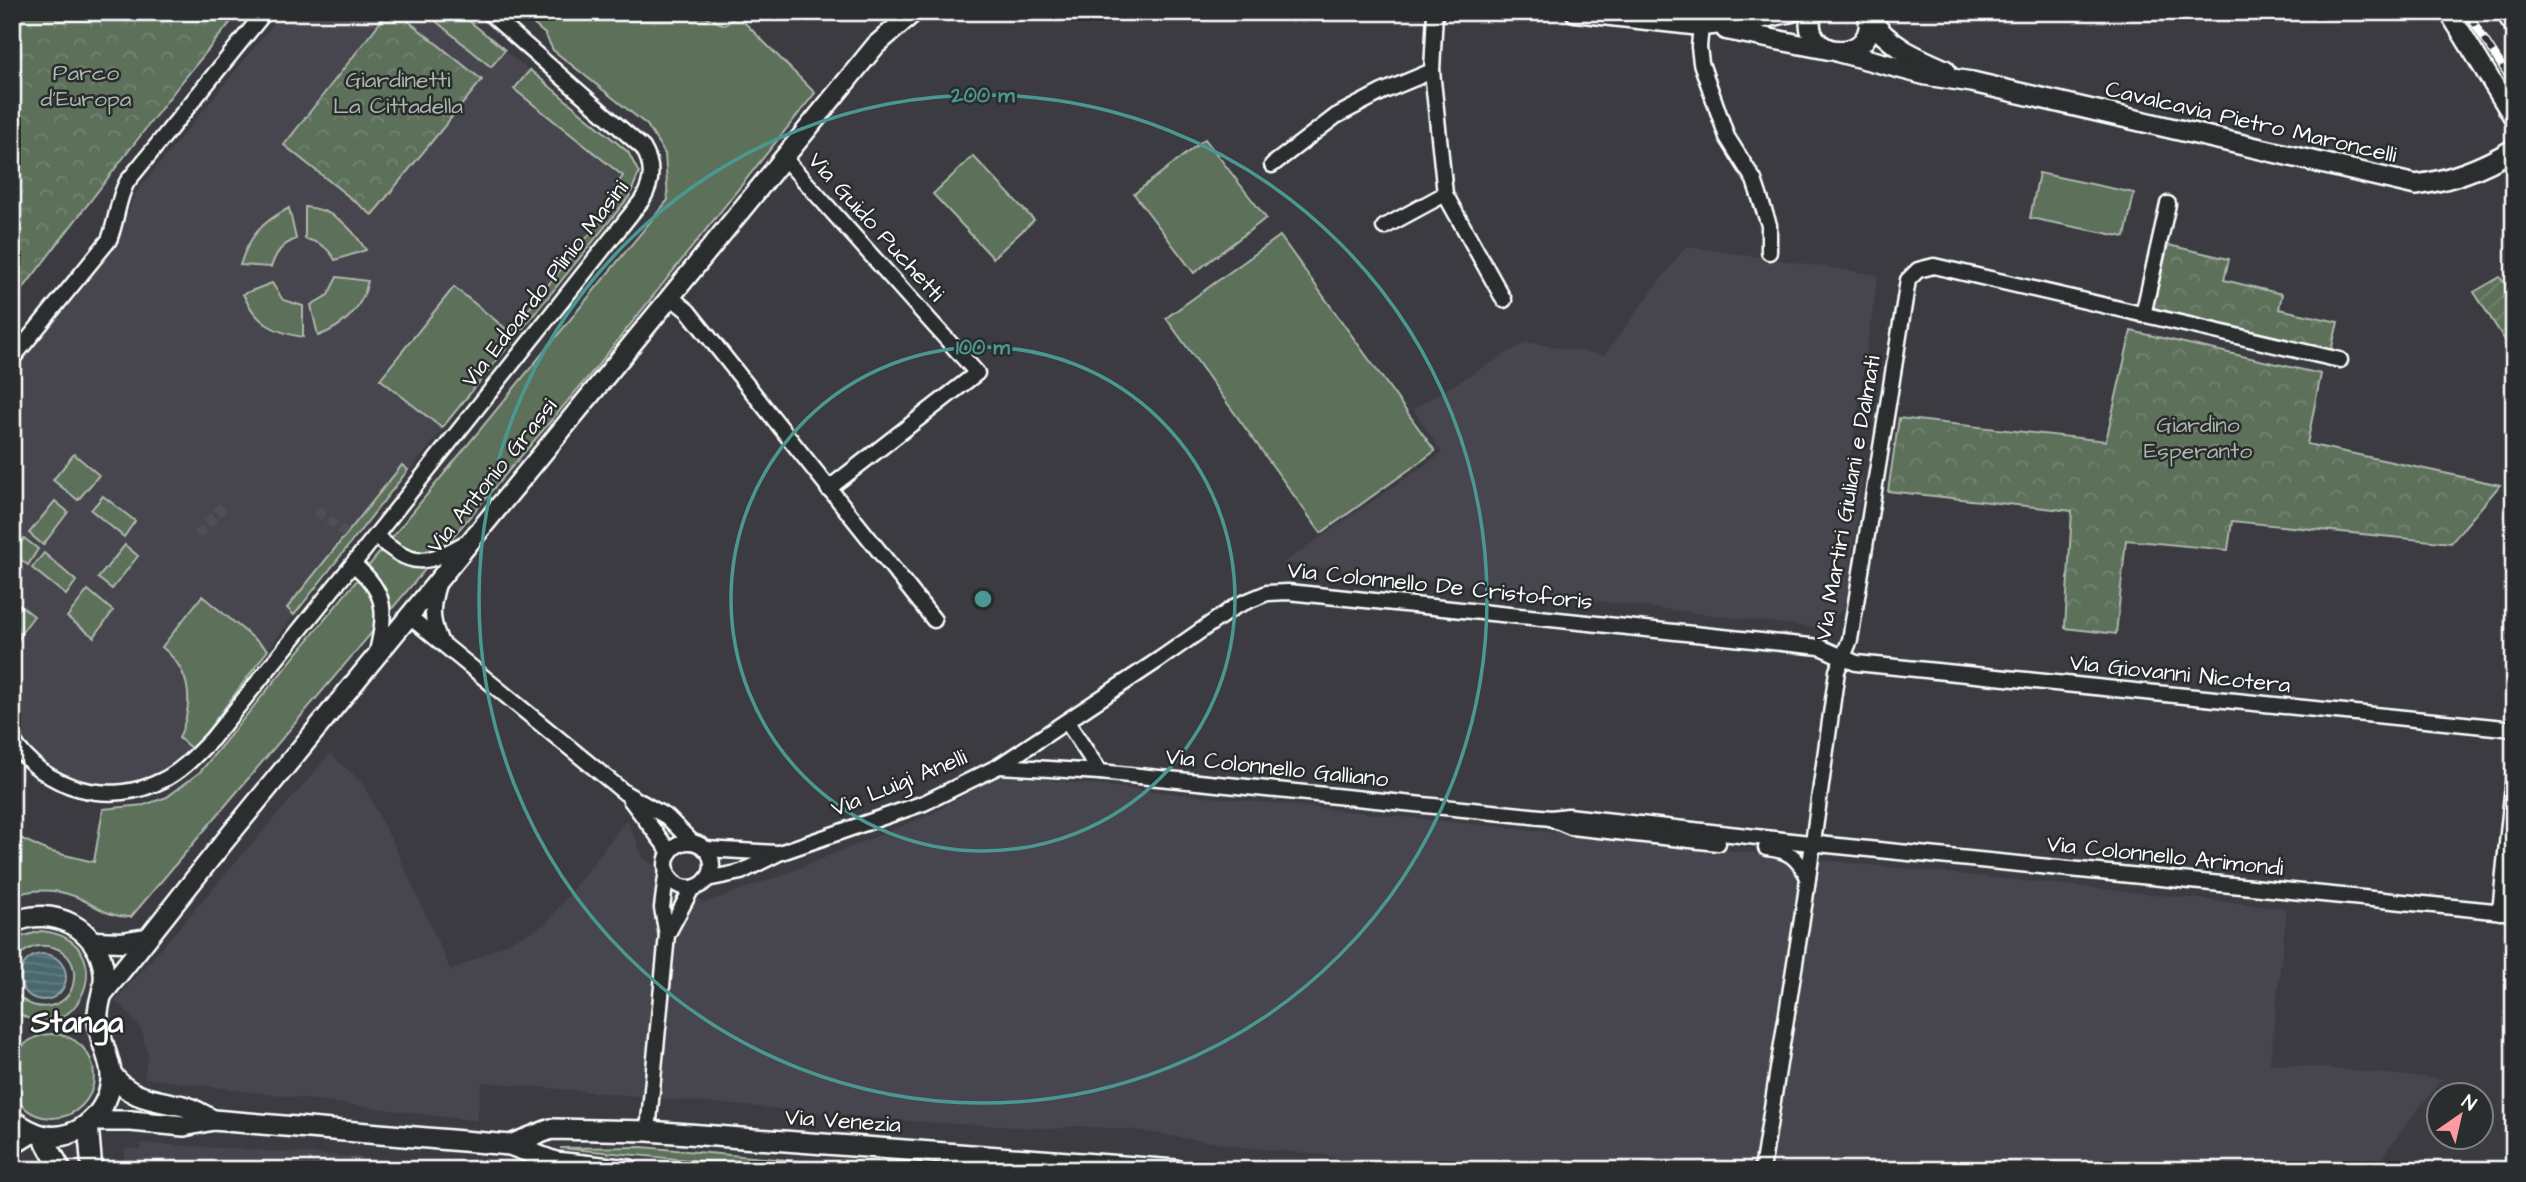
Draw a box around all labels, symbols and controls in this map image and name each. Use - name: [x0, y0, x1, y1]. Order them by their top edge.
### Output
- park label: Parco d'Europa: [41, 57, 132, 115]
- park label: Giardinetti La Cittadella: [333, 64, 463, 122]
- street label: Cavalcavia Pietro Maroncelli: [2102, 73, 2400, 171]
- text: 200 m: [950, 81, 1015, 110]
- street label: Via Guido Puchetti: [800, 145, 952, 309]
- street label: Via Edoardo Plinio Masini: [454, 173, 636, 394]
- text: 100 m: [956, 333, 1011, 362]
- street label: Via Martiri Giuliani e Dalmati: [1807, 353, 1889, 643]
- street label: Via Antonio Grassi: [419, 391, 565, 560]
- park label: Giardino Esperanto: [2144, 409, 2252, 467]
- street label: Via Colonnello De Cristoforis: [1286, 554, 1594, 618]
- centre of rings: [971, 587, 995, 611]
- street label: Via Giovanni Nicotera: [2068, 646, 2292, 702]
- street label: Via Colonnello Galliano: [1164, 740, 1390, 796]
- street label: Via Luigi Anelli: [826, 741, 973, 826]
- street label: Via Colonnello Arimondi: [2045, 828, 2285, 884]
- district label: Stanga: [30, 1002, 124, 1046]
- north arrow: [2424, 1080, 2494, 1150]
- text: N: [2456, 1089, 2481, 1118]
- street label: Via Venezia: [784, 1101, 902, 1141]

